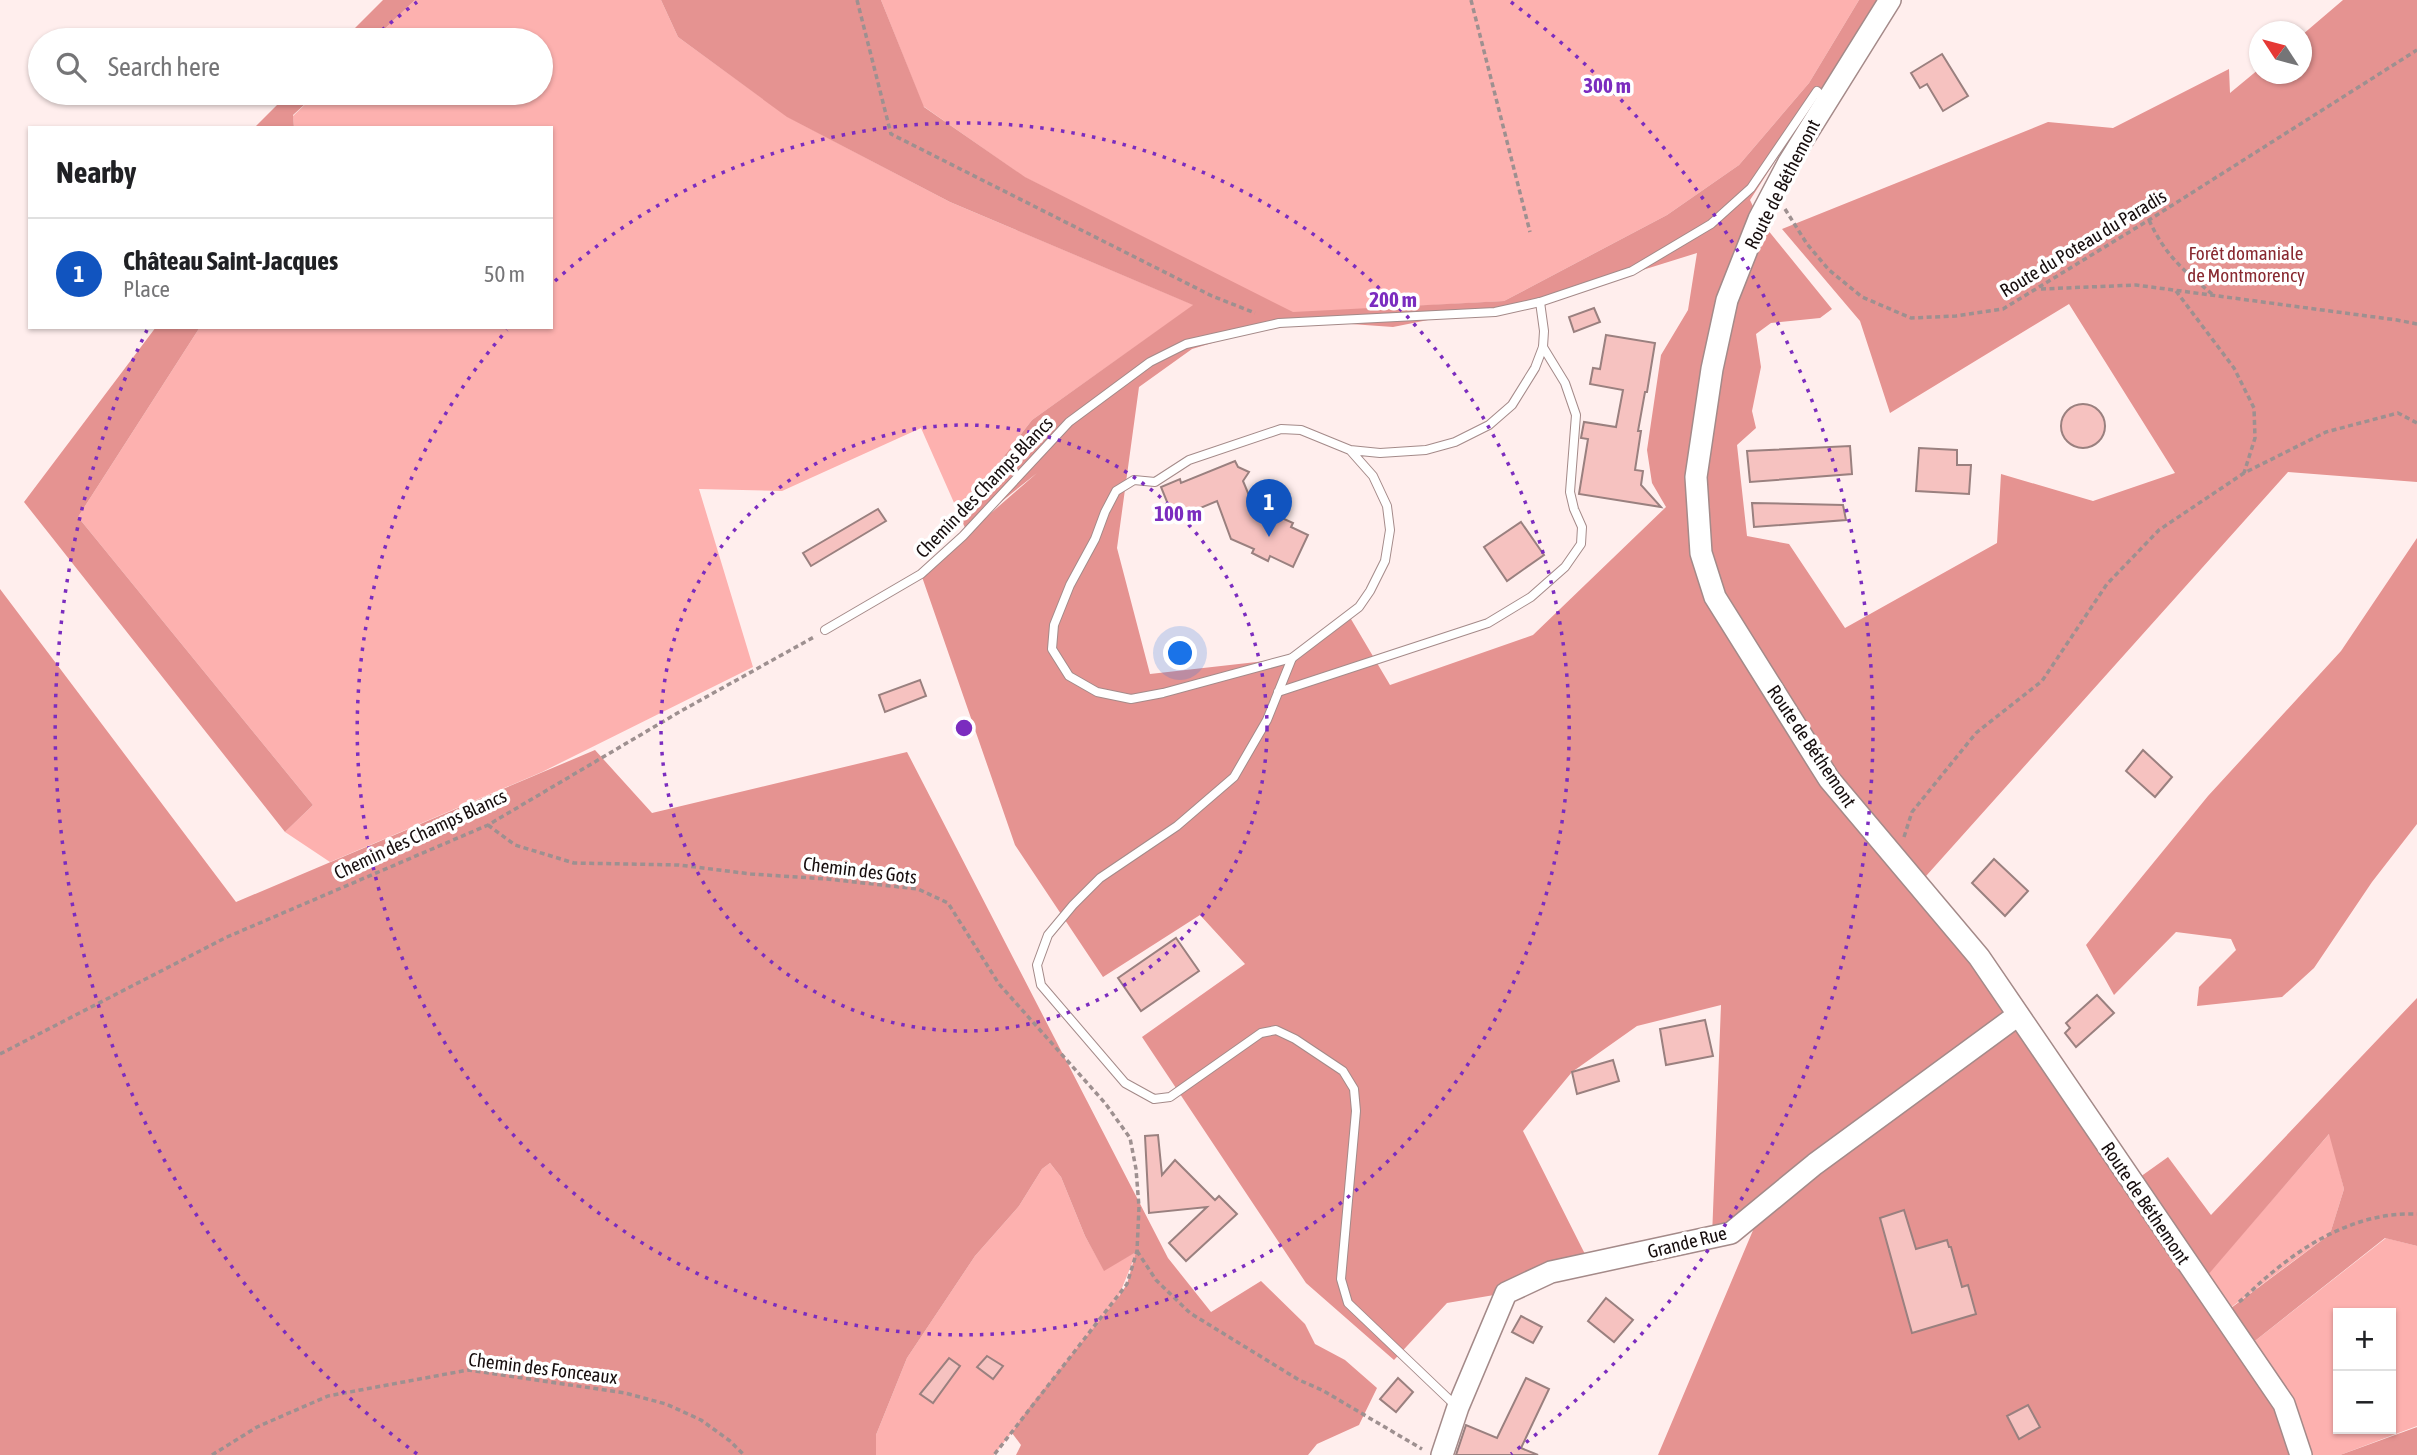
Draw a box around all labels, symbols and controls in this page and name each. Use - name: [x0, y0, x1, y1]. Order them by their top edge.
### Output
- north arrow: [2249, 21, 2312, 84]
- search box: [28, 28, 553, 105]
- icon: search: [52, 48, 90, 86]
- text: Search here: [108, 52, 220, 82]
- text: 300 m: [1583, 73, 1631, 97]
- street label: Route de Béthemont: [1740, 115, 1824, 253]
- text: Nearby: [56, 155, 136, 189]
- street label: Route du Poteau du Paradis: [1996, 184, 2170, 301]
- park label: Forêt domaniale de Montmorency: [2187, 242, 2305, 286]
- text: Château Saint-Jacques: [123, 246, 338, 276]
- text: 1: [74, 261, 84, 287]
- text: 50 m: [484, 261, 525, 287]
- text: Place: [123, 276, 170, 302]
- text: 200 m: [1369, 287, 1417, 311]
- street label: Chemin des Champs Blancs: [911, 412, 1057, 562]
- pin: 1: [1246, 479, 1292, 537]
- text: 100 m: [1154, 501, 1202, 525]
- your location: [1163, 636, 1197, 670]
- street label: Route de Béthemont: [1763, 681, 1861, 811]
- centre of rings: [952, 716, 976, 740]
- street label: Chemin des Champs Blancs: [330, 784, 510, 884]
- street label: Chemin des Gots: [802, 852, 918, 888]
- street label: Route de Béthemont: [2097, 1138, 2195, 1268]
- street label: Grande Rue: [1645, 1222, 1729, 1262]
- map controls: [2333, 1308, 2396, 1434]
- button: +: [2333, 1308, 2396, 1371]
- street label: Chemin des Fonceaux: [467, 1348, 619, 1388]
- button: −: [2333, 1371, 2396, 1434]

